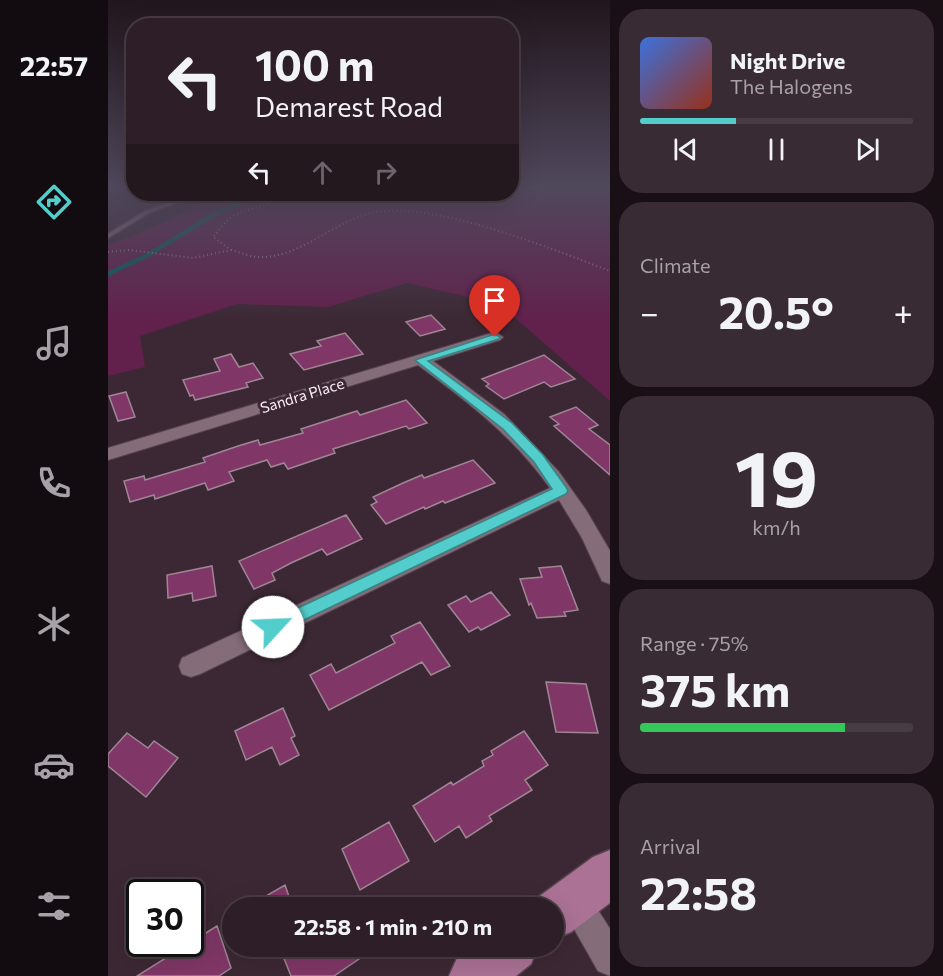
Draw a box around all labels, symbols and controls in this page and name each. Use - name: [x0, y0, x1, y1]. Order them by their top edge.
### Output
- text: 100 m: [255, 38, 375, 90]
- icon: left: [156, 42, 234, 120]
- text: Night Drive: [730, 47, 845, 74]
- text: 22:57: [20, 49, 88, 82]
- text: The Halogens: [730, 74, 853, 98]
- text: Demarest Road: [255, 90, 443, 123]
- icon: previous: [669, 133, 702, 166]
- icon: pause: [760, 133, 793, 166]
- icon: next: [851, 133, 884, 166]
- icon: left: [243, 156, 276, 189]
- icon: ahead: [306, 156, 339, 189]
- icon: right: [369, 156, 402, 189]
- icon: directions: [33, 181, 75, 223]
- text: Climate: [640, 253, 710, 277]
- pin: [469, 275, 520, 337]
- text: 20.5°: [718, 283, 834, 338]
- icon: arrive: [478, 284, 511, 317]
- text: −: [640, 291, 659, 332]
- text: +: [894, 291, 913, 332]
- icon: music: [33, 322, 75, 364]
- street label: Sandra Place: [258, 374, 346, 416]
- text: 19: [735, 428, 818, 523]
- icon: phone: [33, 462, 75, 504]
- text: km/h: [752, 515, 801, 539]
- position arrow: [241, 595, 305, 659]
- icon: climate: [33, 603, 75, 645]
- text: Range · 75%: [640, 631, 748, 655]
- text: 375 km: [640, 661, 790, 716]
- icon: car: [33, 744, 75, 786]
- text: Arrival: [640, 834, 701, 858]
- text: 22:58: [640, 864, 757, 919]
- speed limit sign: 30: [126, 879, 204, 957]
- icon: filters: [33, 885, 75, 927]
- text: 22:58 · 1 min · 210 m: [294, 913, 492, 940]

